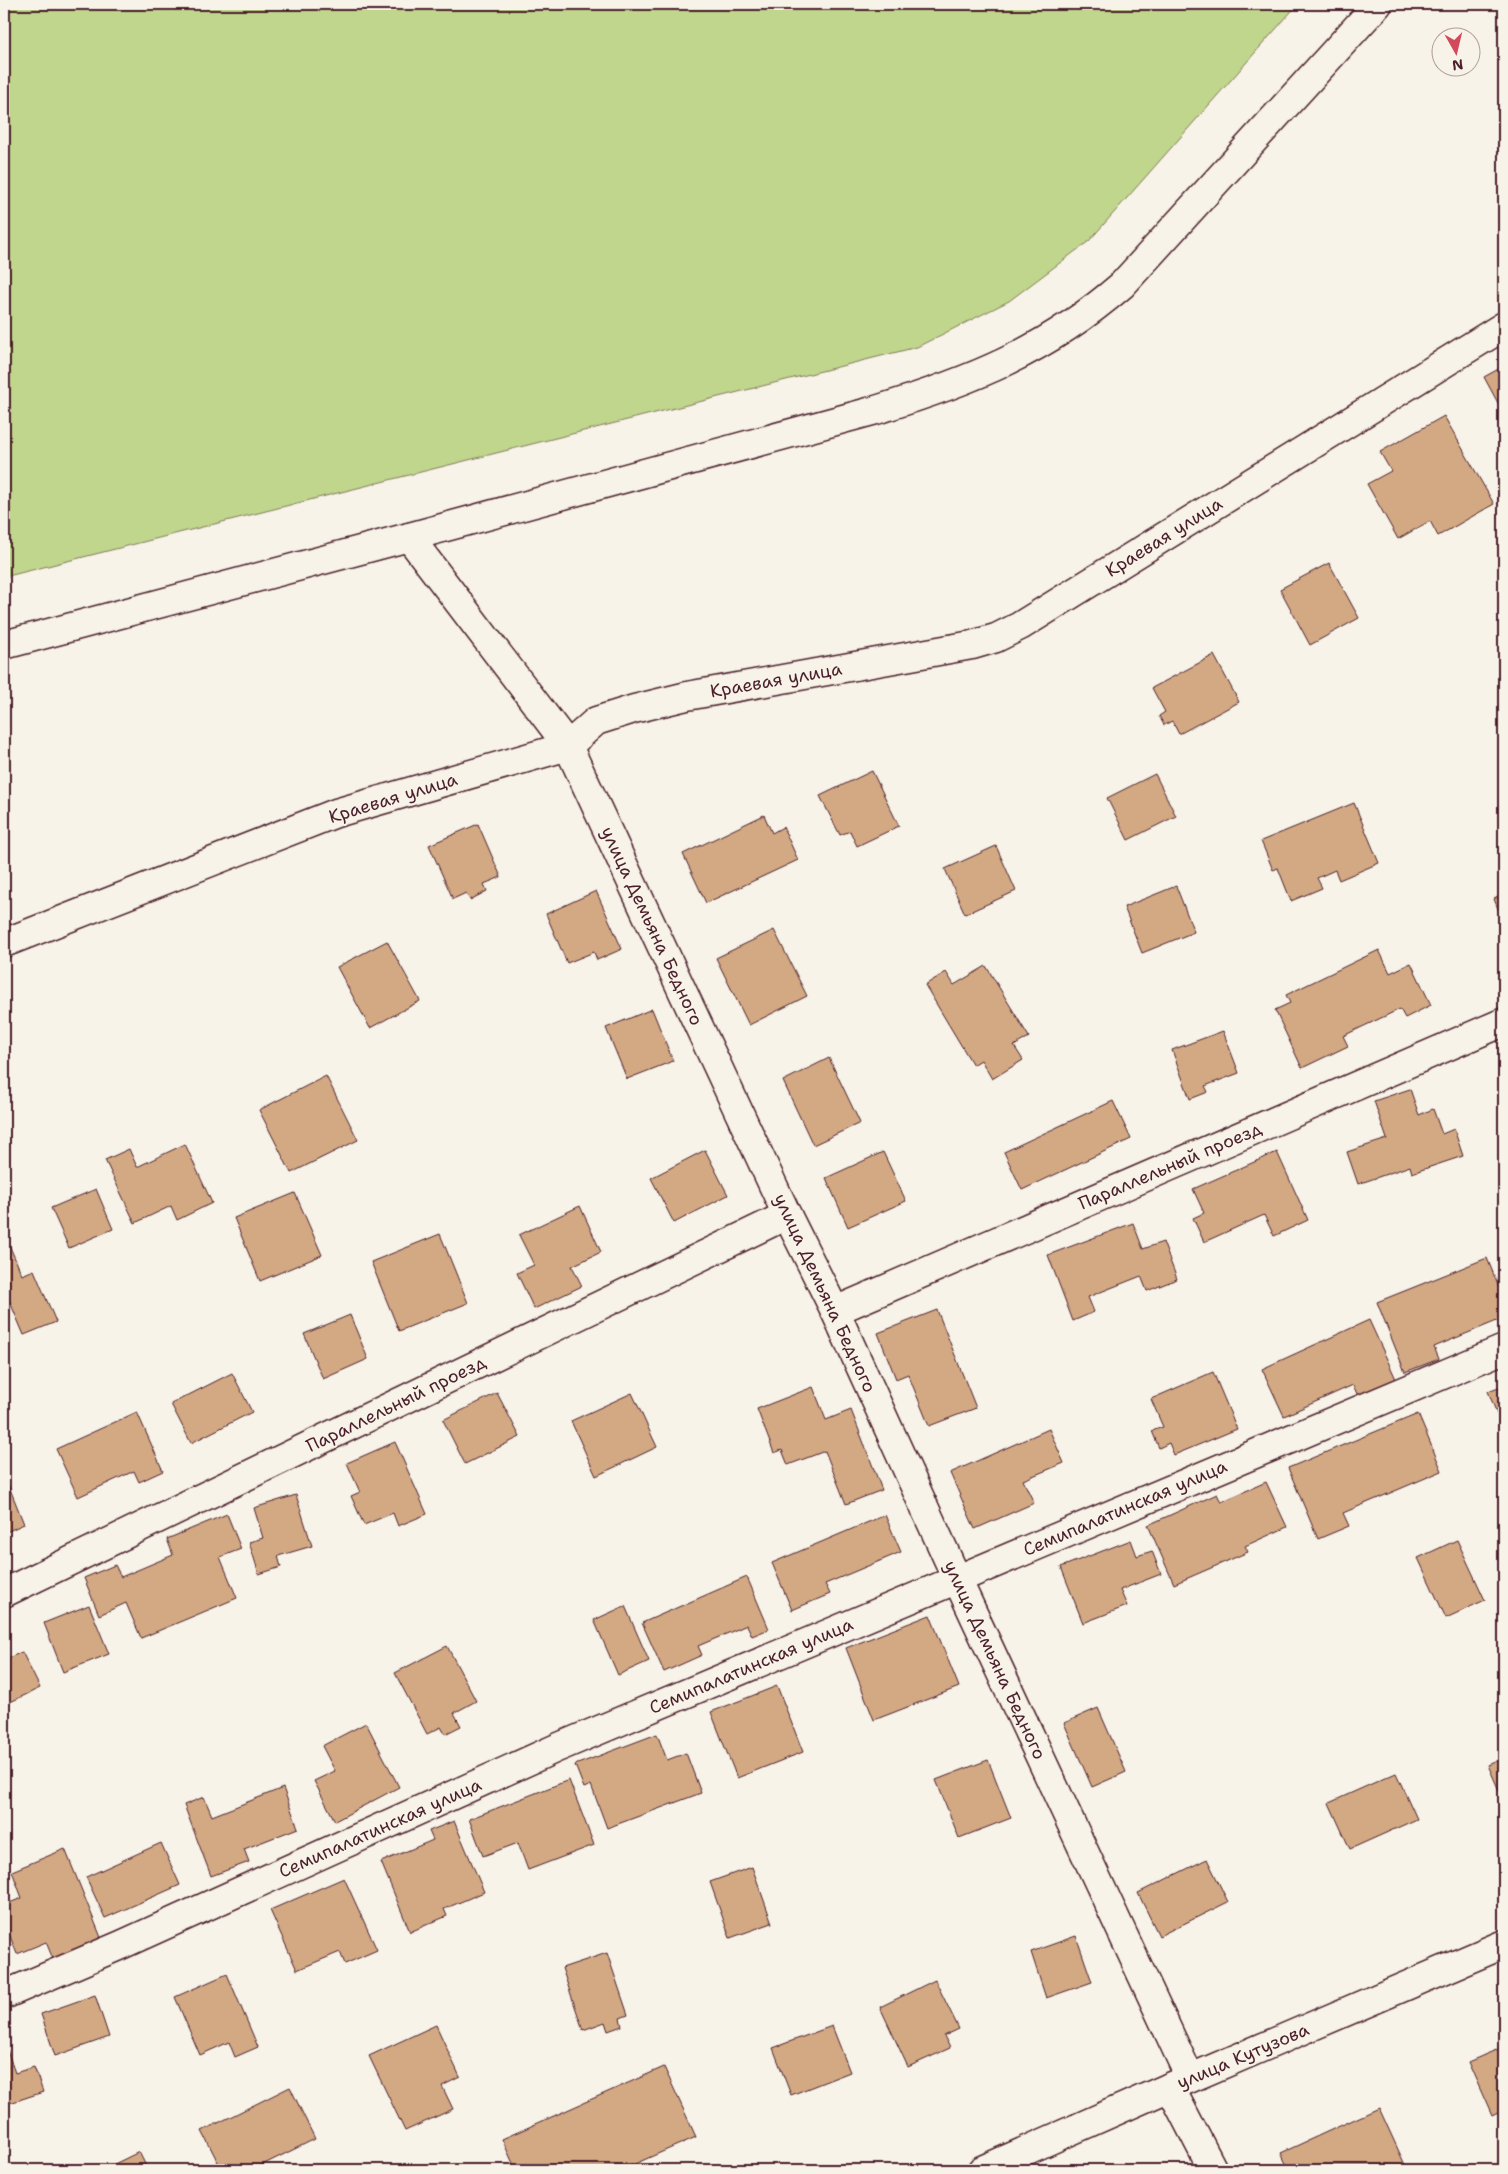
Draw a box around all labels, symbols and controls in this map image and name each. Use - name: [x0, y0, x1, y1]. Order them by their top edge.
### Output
- north arrow: [1430, 28, 1480, 78]
- text: N: [1451, 55, 1465, 75]
- street label: Краевая улица: [1101, 491, 1227, 583]
- street label: Краевая улица: [708, 657, 844, 703]
- street label: Краевая улица: [326, 767, 460, 829]
- street label: улица Демьяна Бедного: [595, 823, 709, 1029]
- street label: Параллельный проезд: [1075, 1116, 1266, 1216]
- street label: улица Демьяна Бедного: [768, 1190, 882, 1396]
- street label: Параллельный проезд: [302, 1350, 490, 1458]
- street label: Семипалатинская улица: [1019, 1454, 1231, 1562]
- street label: улица Демьяна Бедного: [938, 1557, 1052, 1763]
- street label: Семипалатинская улица: [645, 1612, 857, 1720]
- street label: Семипалатинская улица: [275, 1772, 485, 1884]
- street label: улица Кутузова: [1173, 2017, 1313, 2095]

